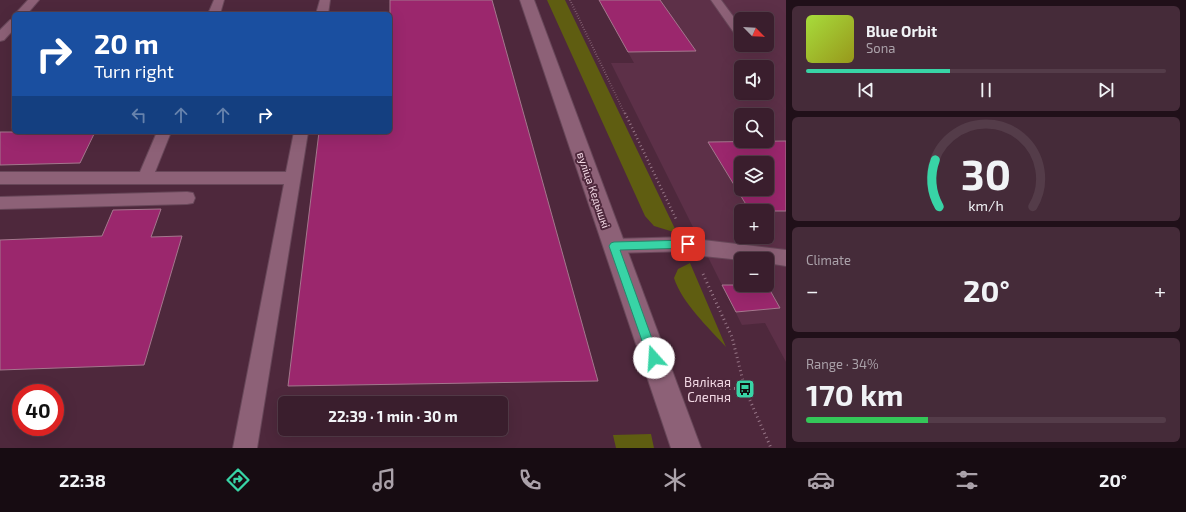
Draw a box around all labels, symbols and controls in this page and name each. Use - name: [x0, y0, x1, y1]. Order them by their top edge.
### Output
- north arrow: [734, 12, 774, 52]
- map controls: [734, 12, 774, 292]
- text: Blue Orbit: [866, 22, 937, 40]
- text: 20 m: [94, 26, 159, 60]
- icon: right: [28, 28, 80, 80]
- text: Sona: [866, 40, 895, 56]
- text: Turn right: [94, 60, 174, 82]
- button: sound: [734, 60, 774, 100]
- icon: previous: [855, 79, 877, 101]
- icon: pause: [975, 79, 997, 101]
- icon: next: [1095, 79, 1117, 101]
- icon: left: [128, 104, 150, 126]
- icon: ahead: [170, 104, 192, 126]
- icon: ahead: [212, 104, 234, 126]
- icon: right: [254, 104, 276, 126]
- button: search: [734, 108, 774, 148]
- text: 30: [961, 148, 1011, 198]
- street label: вуліца Кедышкі: [574, 150, 613, 230]
- button: layers: [734, 156, 774, 196]
- text: km/h: [968, 196, 1004, 213]
- button: +: [734, 204, 774, 244]
- pin: [671, 227, 705, 261]
- icon: arrive: [677, 233, 699, 255]
- button: −: [734, 252, 774, 292]
- text: Climate: [806, 252, 851, 268]
- text: 20°: [963, 272, 1010, 308]
- text: −: [806, 277, 819, 303]
- text: +: [1154, 277, 1166, 303]
- position arrow: [633, 337, 675, 379]
- text: Range · 34%: [806, 356, 879, 372]
- place label: Вялікая Слепня: [684, 374, 731, 405]
- text: 170 km: [806, 376, 903, 412]
- bus stop icon: Вялікая Слепня: [734, 378, 756, 400]
- speed limit sign: 40: [12, 384, 64, 436]
- text: 22:39 · 1 min · 30 m: [328, 407, 458, 425]
- icon: directions: [224, 466, 252, 494]
- icon: music: [370, 466, 398, 494]
- icon: phone: [516, 466, 544, 494]
- icon: climate: [661, 466, 689, 494]
- icon: car: [807, 466, 835, 494]
- icon: filters: [953, 466, 981, 494]
- text: 22:38: [59, 469, 106, 491]
- text: 20°: [1099, 469, 1127, 491]

